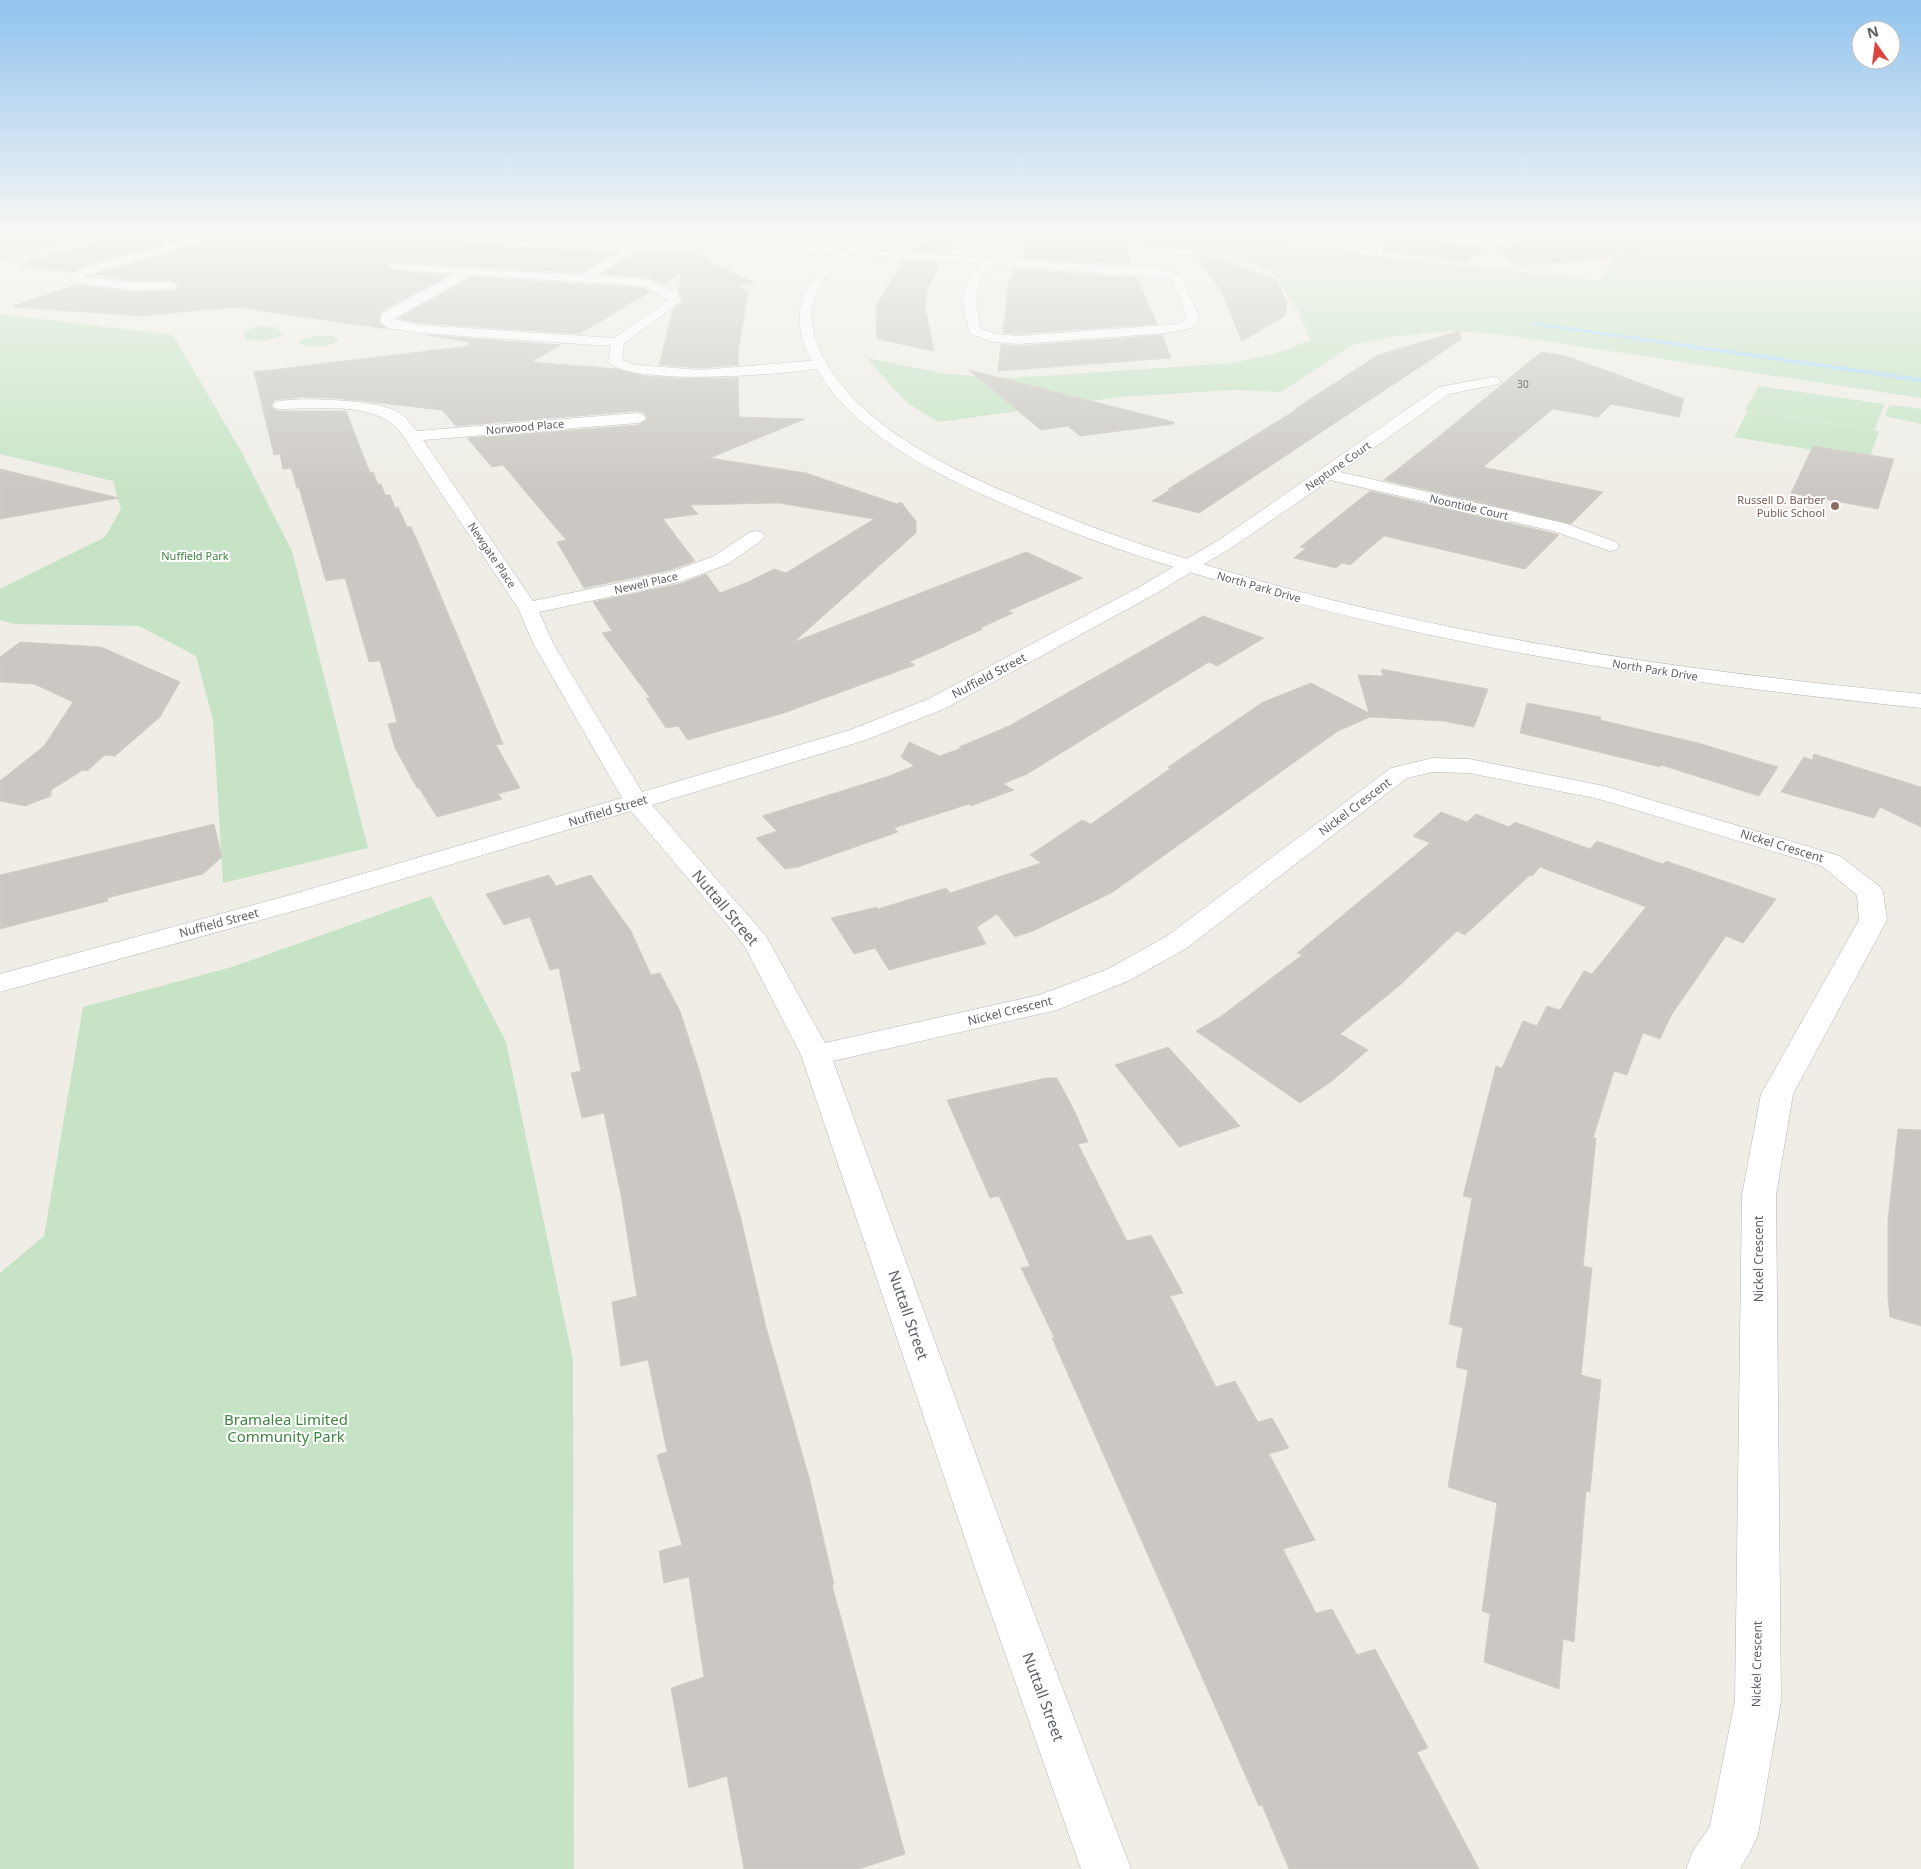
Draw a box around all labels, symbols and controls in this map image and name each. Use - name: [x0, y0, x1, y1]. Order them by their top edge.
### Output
- north arrow: [1851, 20, 1901, 70]
- text: N: [1865, 21, 1881, 42]
- house number: 30: [1517, 377, 1529, 391]
- street label: Norwood Place: [485, 416, 565, 437]
- street label: Neptune Court: [1302, 437, 1374, 494]
- street label: Noontide Court: [1428, 490, 1510, 523]
- place label: Russell D. Barber Public School: [1737, 492, 1825, 520]
- marker: Russell D. Barber Public School: [1829, 500, 1841, 512]
- street label: Newgate Place: [465, 519, 520, 590]
- park label: Nuffield Park: [161, 548, 229, 563]
- street label: North Park Drive: [1215, 567, 1303, 606]
- street label: Newell Place: [613, 568, 679, 597]
- street label: Nuffield Street: [949, 649, 1029, 702]
- street label: North Park Drive: [1611, 655, 1699, 684]
- street label: Nickel Crescent: [1315, 773, 1395, 839]
- street label: Nuffield Street: [566, 790, 650, 831]
- street label: Nickel Crescent: [1738, 825, 1827, 866]
- street label: Nuttall Street: [688, 865, 764, 950]
- street label: Nuffield Street: [177, 904, 261, 941]
- street label: Nickel Crescent: [966, 992, 1055, 1029]
- street label: Nickel Crescent: [1750, 1215, 1767, 1302]
- street label: Nuttall Street: [884, 1267, 934, 1363]
- park label: Bramalea Limited Community Park: [224, 1409, 348, 1446]
- street label: Nickel Crescent: [1747, 1620, 1766, 1707]
- street label: Nuttall Street: [1019, 1649, 1070, 1745]

